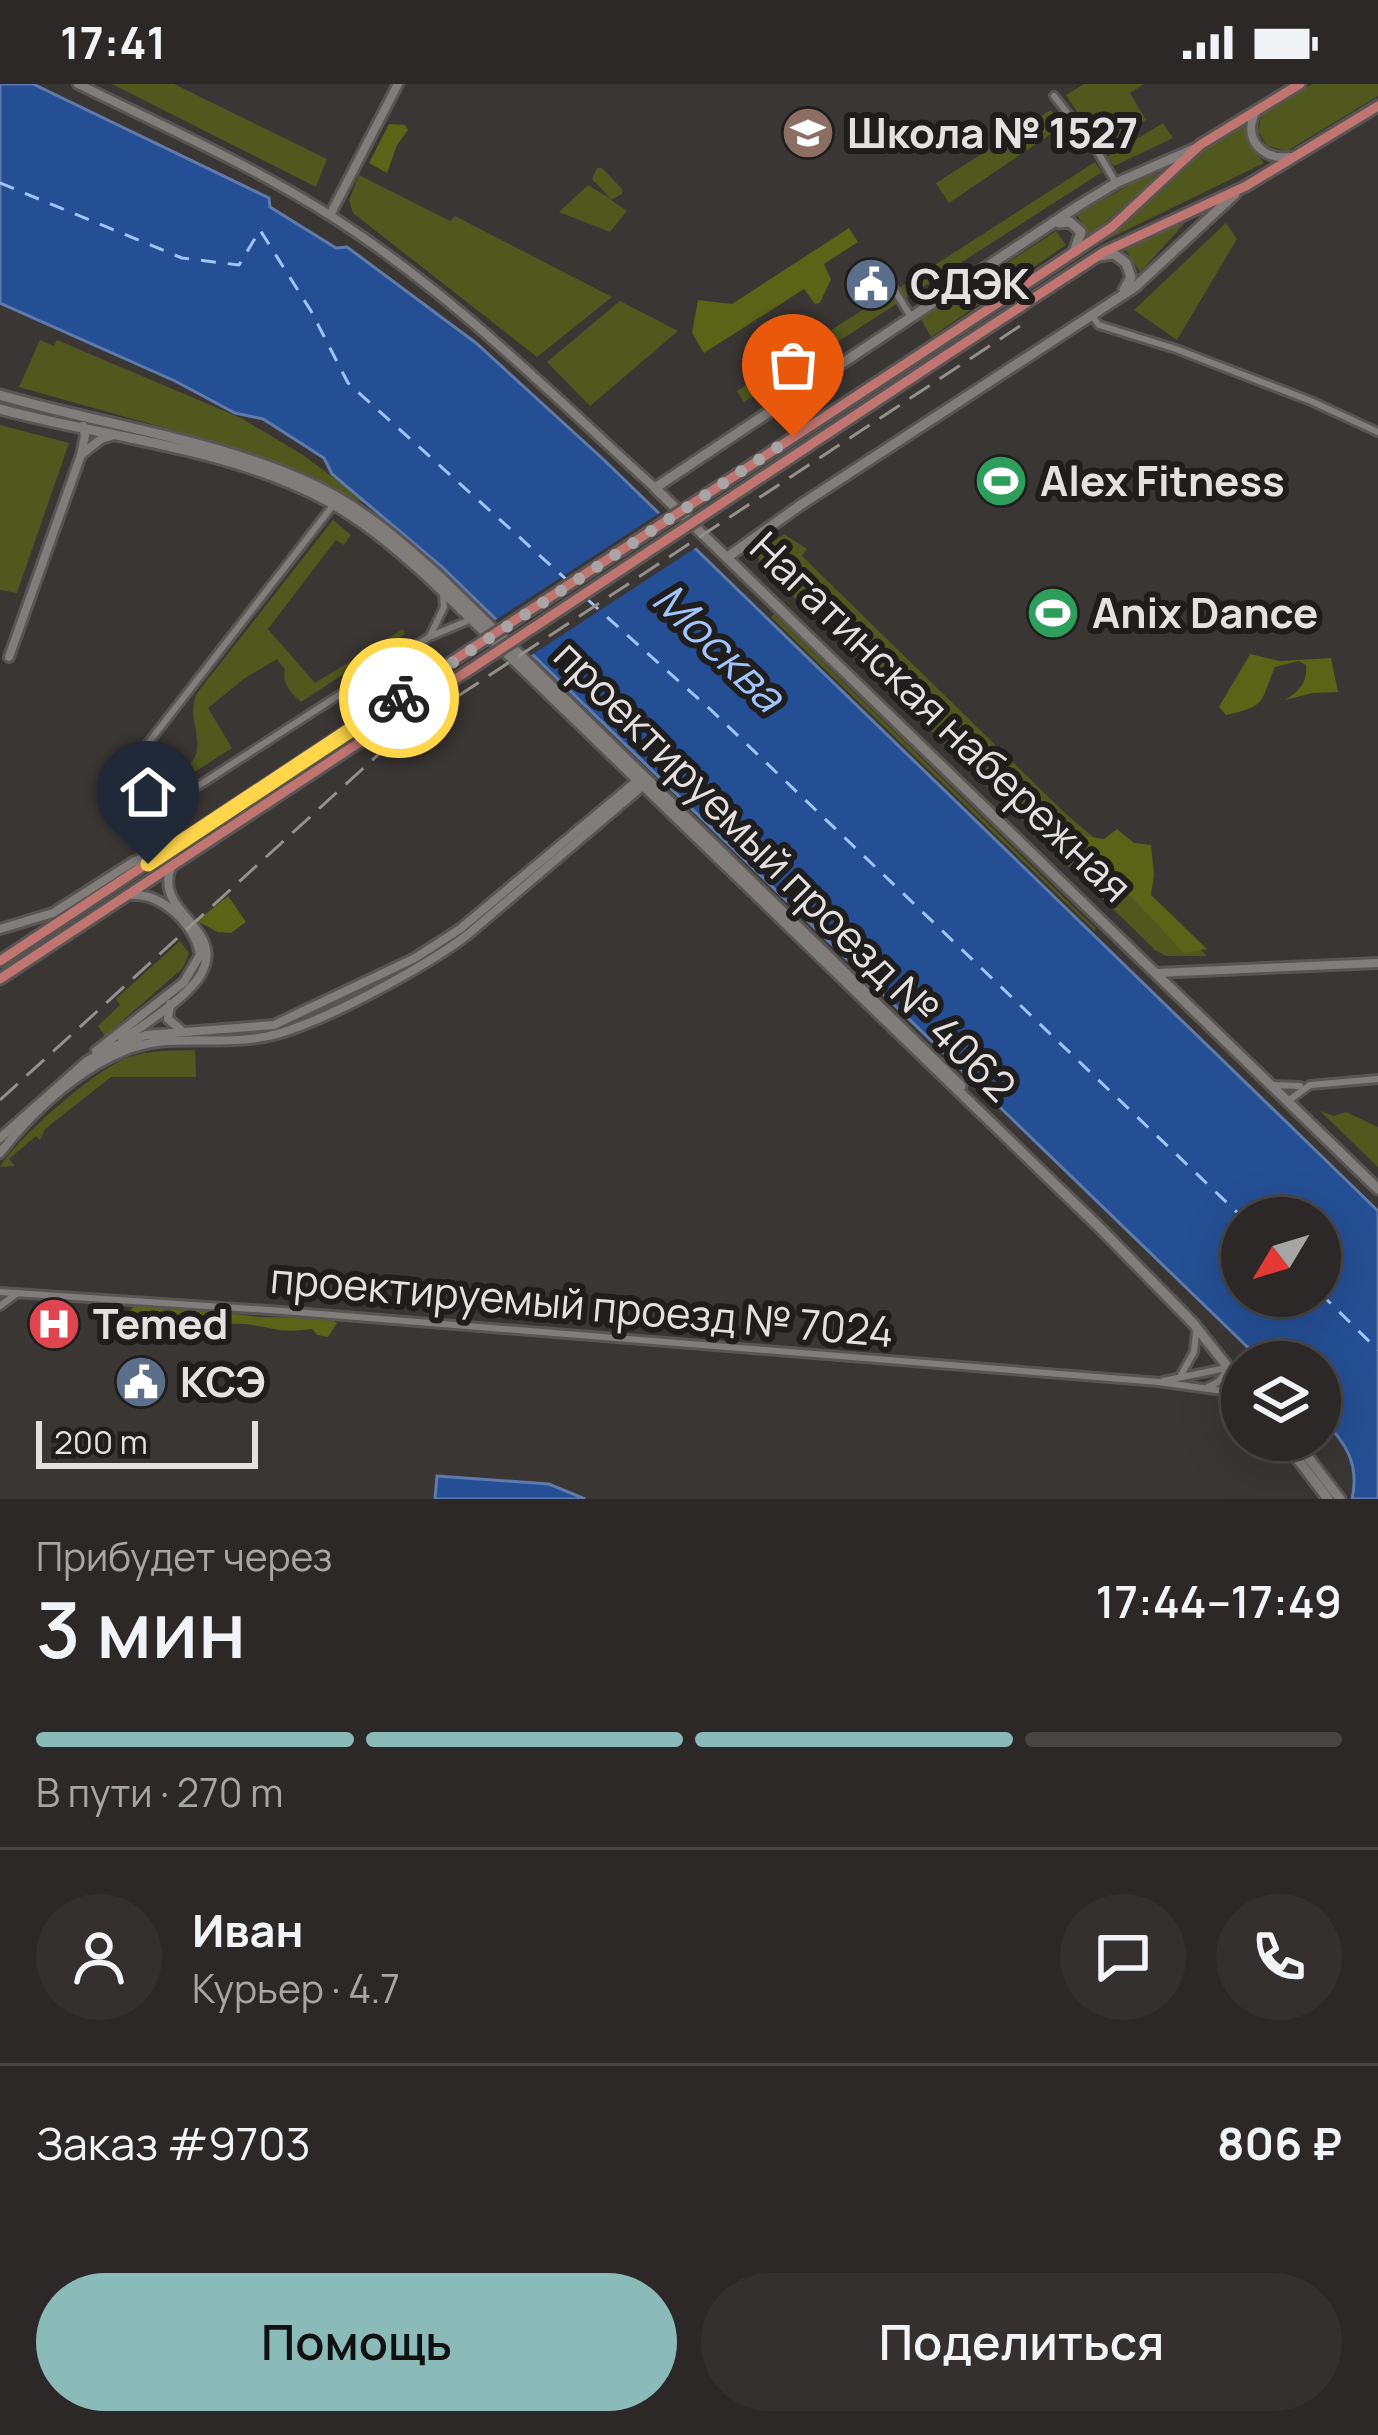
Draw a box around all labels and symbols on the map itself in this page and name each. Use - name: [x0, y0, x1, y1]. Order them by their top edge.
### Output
- place label: Школа № 1527: [847, 103, 1138, 161]
- school or university icon: Школа № 1527: [780, 105, 836, 161]
- place label: СДЭК: [910, 254, 1030, 312]
- public building icon: СДЭК: [843, 256, 899, 312]
- pin: [742, 314, 844, 437]
- place label: Alex Fitness: [1040, 451, 1285, 509]
- sports icon: Alex Fitness: [973, 453, 1029, 509]
- street label: Нагатинская набережная: [738, 518, 1145, 914]
- water label: Москва: [640, 568, 800, 726]
- place label: Anix Dance: [1092, 583, 1318, 641]
- sports icon: Anix Dance: [1025, 585, 1081, 641]
- street label: проектируемый проезд № 4062: [542, 627, 1029, 1114]
- courier: [339, 638, 459, 758]
- pin: [97, 741, 199, 864]
- north arrow: [1221, 1197, 1341, 1317]
- street label: проектируемый проезд № 7024: [268, 1248, 896, 1360]
- place label: Temed: [93, 1294, 228, 1352]
- hospital icon: Temed: [26, 1296, 82, 1352]
- place label: КСЭ: [180, 1352, 266, 1410]
- public building icon: КСЭ: [113, 1354, 169, 1410]
- scale bar: [36, 1415, 258, 1468]

